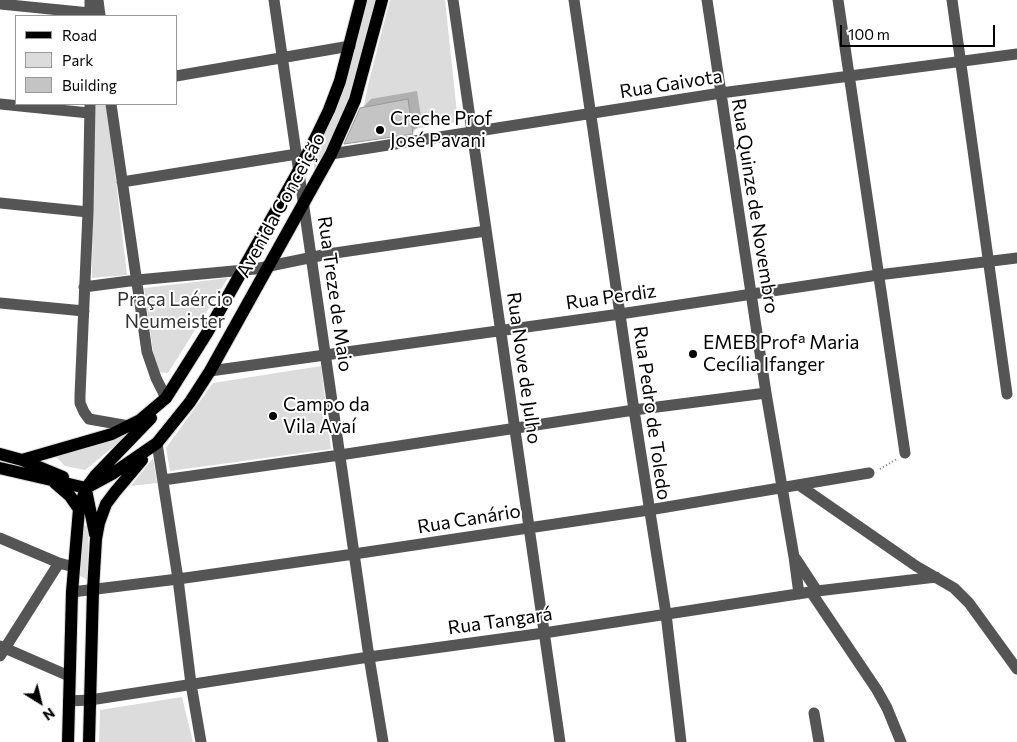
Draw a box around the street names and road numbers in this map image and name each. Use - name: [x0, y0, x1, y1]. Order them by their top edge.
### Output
- street label: Rua Gaivota: [618, 65, 724, 103]
- street label: Rua Quinze de Novembro: [727, 97, 783, 315]
- street label: Avenida Conceição: [232, 129, 330, 281]
- street label: Rua Treze de Maio: [313, 215, 357, 373]
- street label: Rua Perdiz: [564, 279, 658, 315]
- street label: Rua Nove de Julho: [502, 291, 546, 445]
- street label: Rua Pedro de Toledo: [628, 325, 676, 501]
- street label: Rua Canário: [416, 500, 522, 538]
- street label: Rua Tangará: [446, 602, 554, 640]

